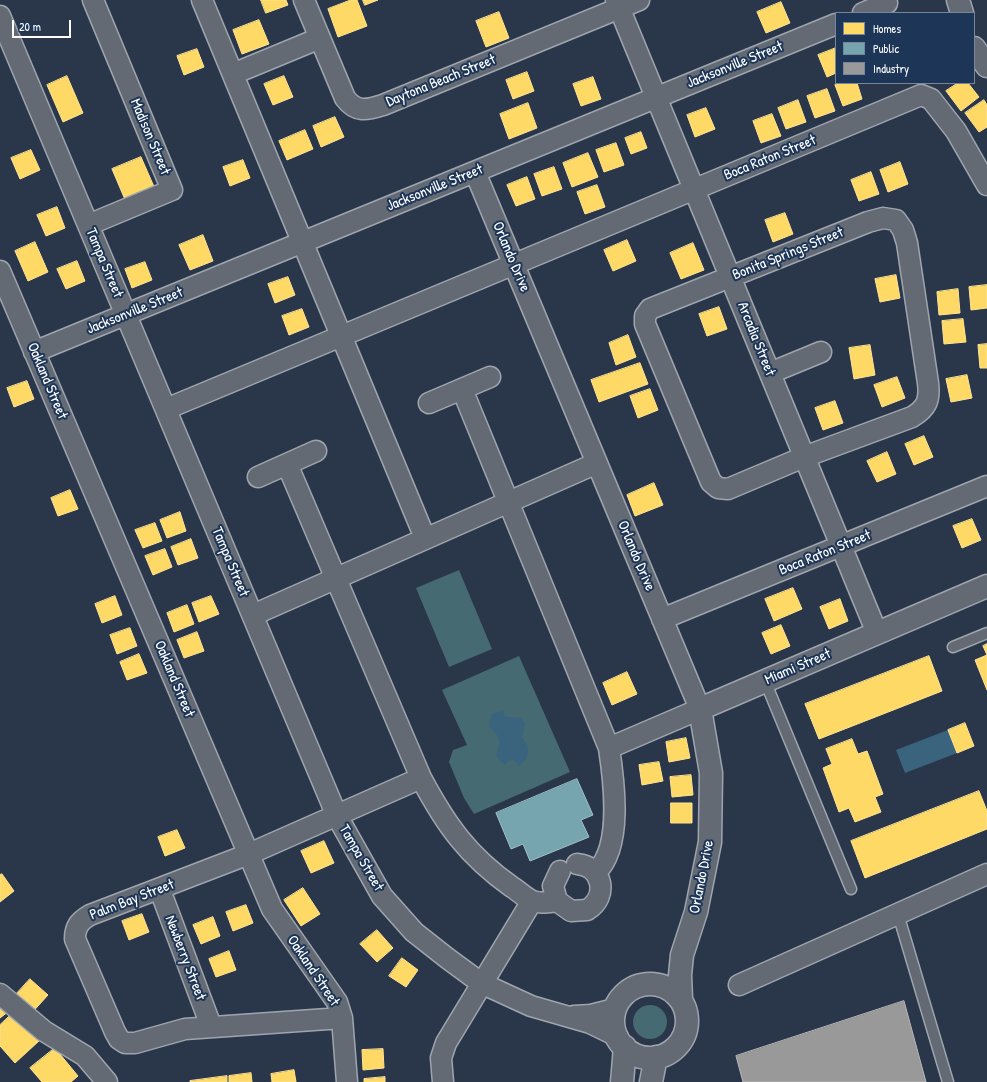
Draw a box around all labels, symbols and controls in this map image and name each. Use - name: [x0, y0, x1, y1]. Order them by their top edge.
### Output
- scale bar: [14, 12, 73, 38]
- legend: [835, 12, 975, 84]
- text: 20 m: [19, 18, 41, 35]
- text: Homes: [873, 20, 901, 37]
- street label: Jacksonville Street: [684, 38, 786, 92]
- text: Public: [873, 40, 899, 57]
- street label: Daytona Beach Street: [384, 51, 498, 111]
- text: Industry: [873, 60, 909, 77]
- street label: Madison Street: [126, 96, 174, 178]
- street label: Boca Raton Street: [721, 131, 819, 185]
- street label: Jacksonville Street: [384, 161, 486, 215]
- street label: Orlando Drive: [488, 219, 534, 295]
- street label: Bonita Springs Street: [730, 223, 846, 285]
- street label: Tampa Street: [81, 226, 127, 300]
- street label: Jacksonville Street: [84, 284, 186, 338]
- street label: Arcadia Street: [733, 299, 779, 379]
- street label: Oakland Street: [23, 340, 71, 422]
- street label: Orlando Drive: [613, 518, 659, 594]
- street label: Tampa Street: [207, 525, 253, 599]
- street label: Boca Raton Street: [776, 526, 874, 580]
- street label: Oakland Street: [150, 638, 198, 720]
- street label: Miami Street: [762, 645, 834, 689]
- street label: Tampa Street: [335, 822, 387, 894]
- street label: Orlando Drive: [686, 839, 718, 915]
- street label: Palm Bay Street: [87, 876, 177, 924]
- street label: Newberry Street: [161, 913, 209, 1003]
- street label: Oakland Street: [283, 932, 343, 1010]

